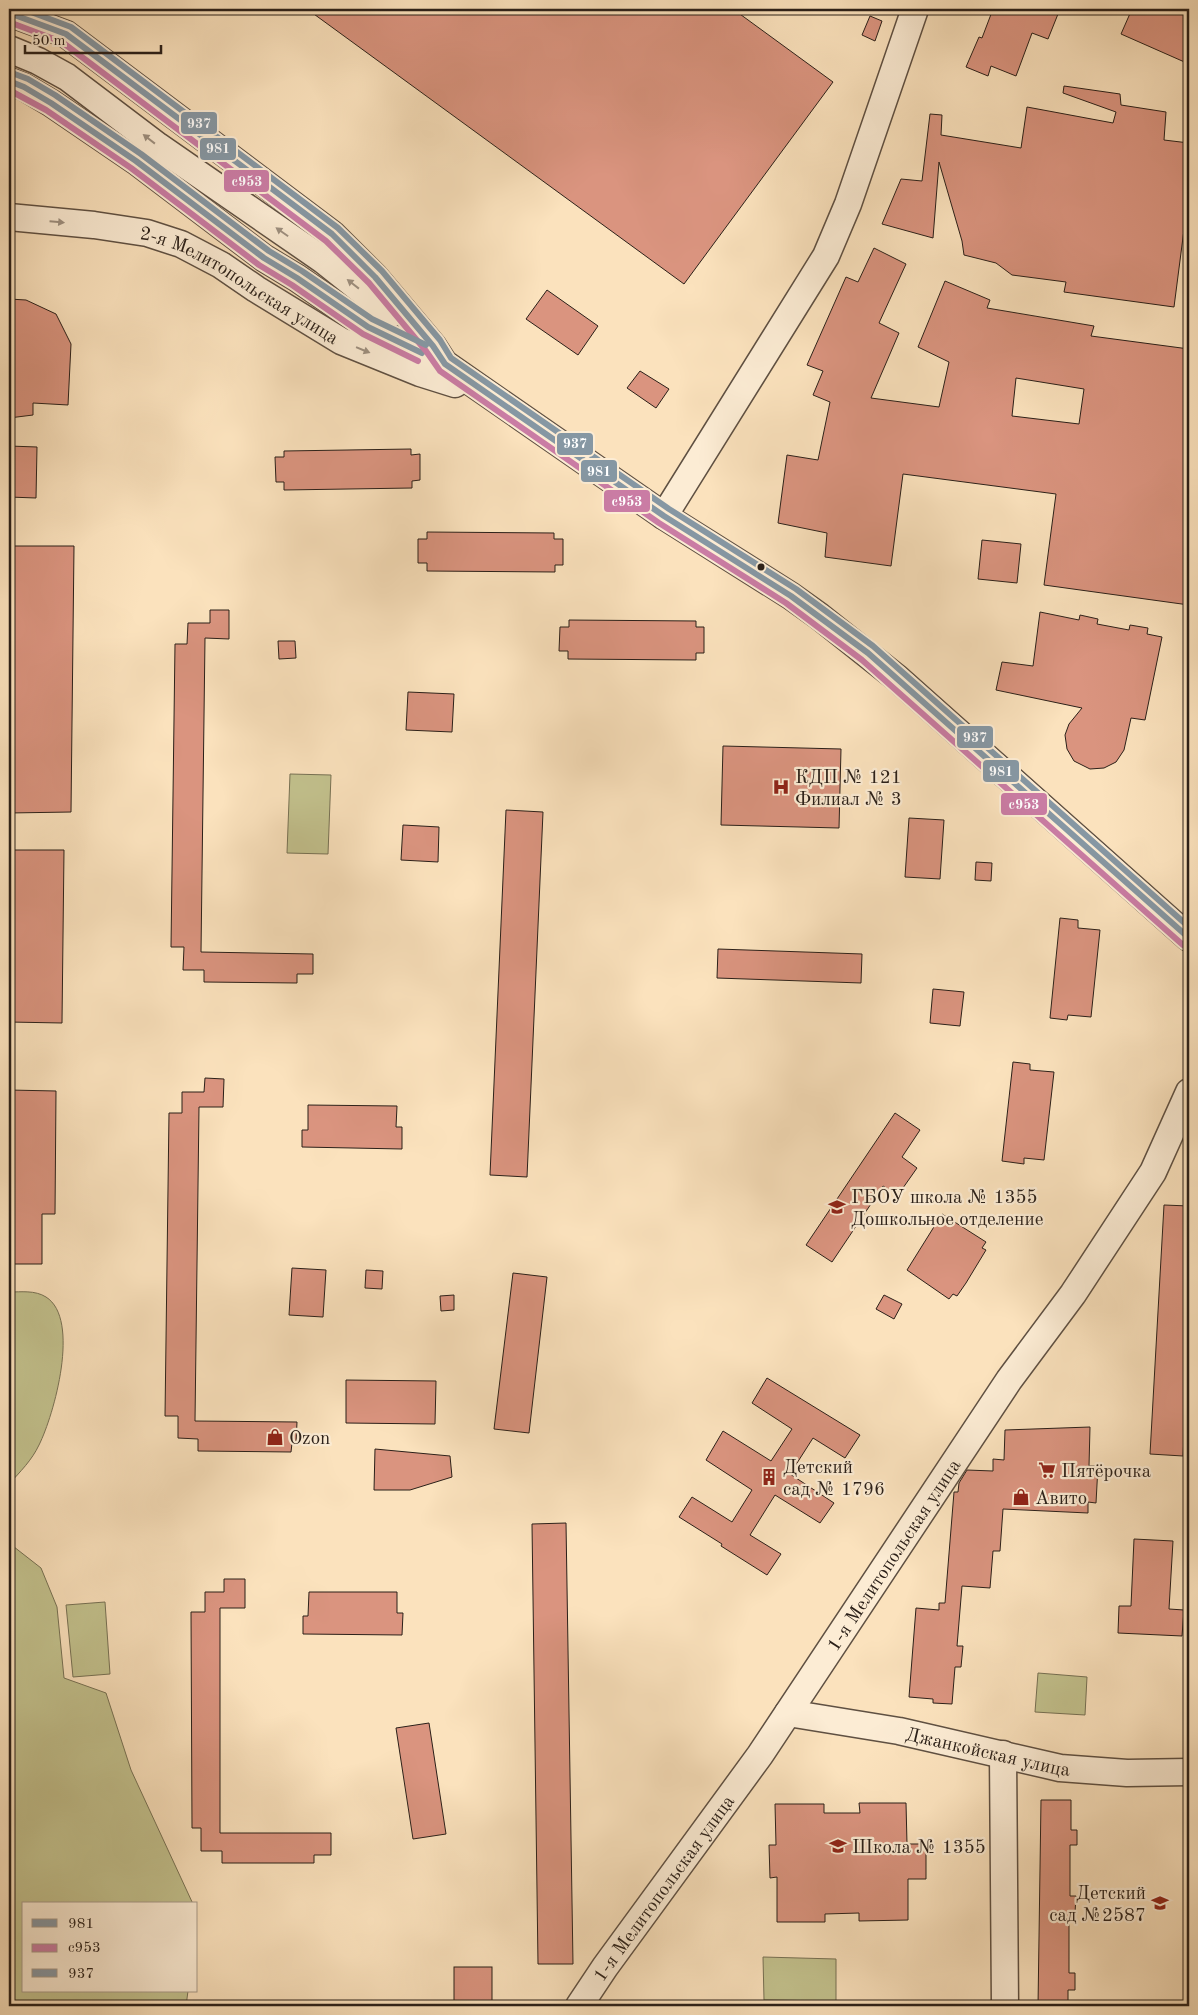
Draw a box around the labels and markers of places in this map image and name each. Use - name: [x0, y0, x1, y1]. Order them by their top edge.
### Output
- unlabelled marker: [756, 562, 766, 572]
- place label: КДП № 121 Филиал № 3: [795, 769, 902, 810]
- hospital icon: КДП № 121 Филиал № 3: [771, 777, 791, 797]
- place label: ГБОУ школа № 1355 Дошкольное отделение: [851, 1189, 1043, 1230]
- school or university icon: ГБОУ школа № 1355 Дошкольное отделение: [827, 1197, 847, 1217]
- shop icon: Ozon: [265, 1427, 285, 1447]
- place label: Ozon: [289, 1430, 330, 1449]
- place label: Детский сад № 1796: [783, 1459, 885, 1500]
- supermarket icon: Пятёрочка: [1037, 1460, 1057, 1480]
- place label: Пятёрочка: [1061, 1463, 1152, 1482]
- building icon: Детский сад № 1796: [759, 1467, 779, 1487]
- shop icon: Авито: [1011, 1487, 1031, 1507]
- place label: Авито: [1035, 1490, 1087, 1509]
- school or university icon: Школа № 1355: [828, 1836, 848, 1856]
- place label: Школа № 1355: [852, 1839, 986, 1858]
- place label: Детский сад №2587: [1049, 1885, 1146, 1926]
- school or university icon: Детский сад №2587: [1150, 1893, 1170, 1913]

